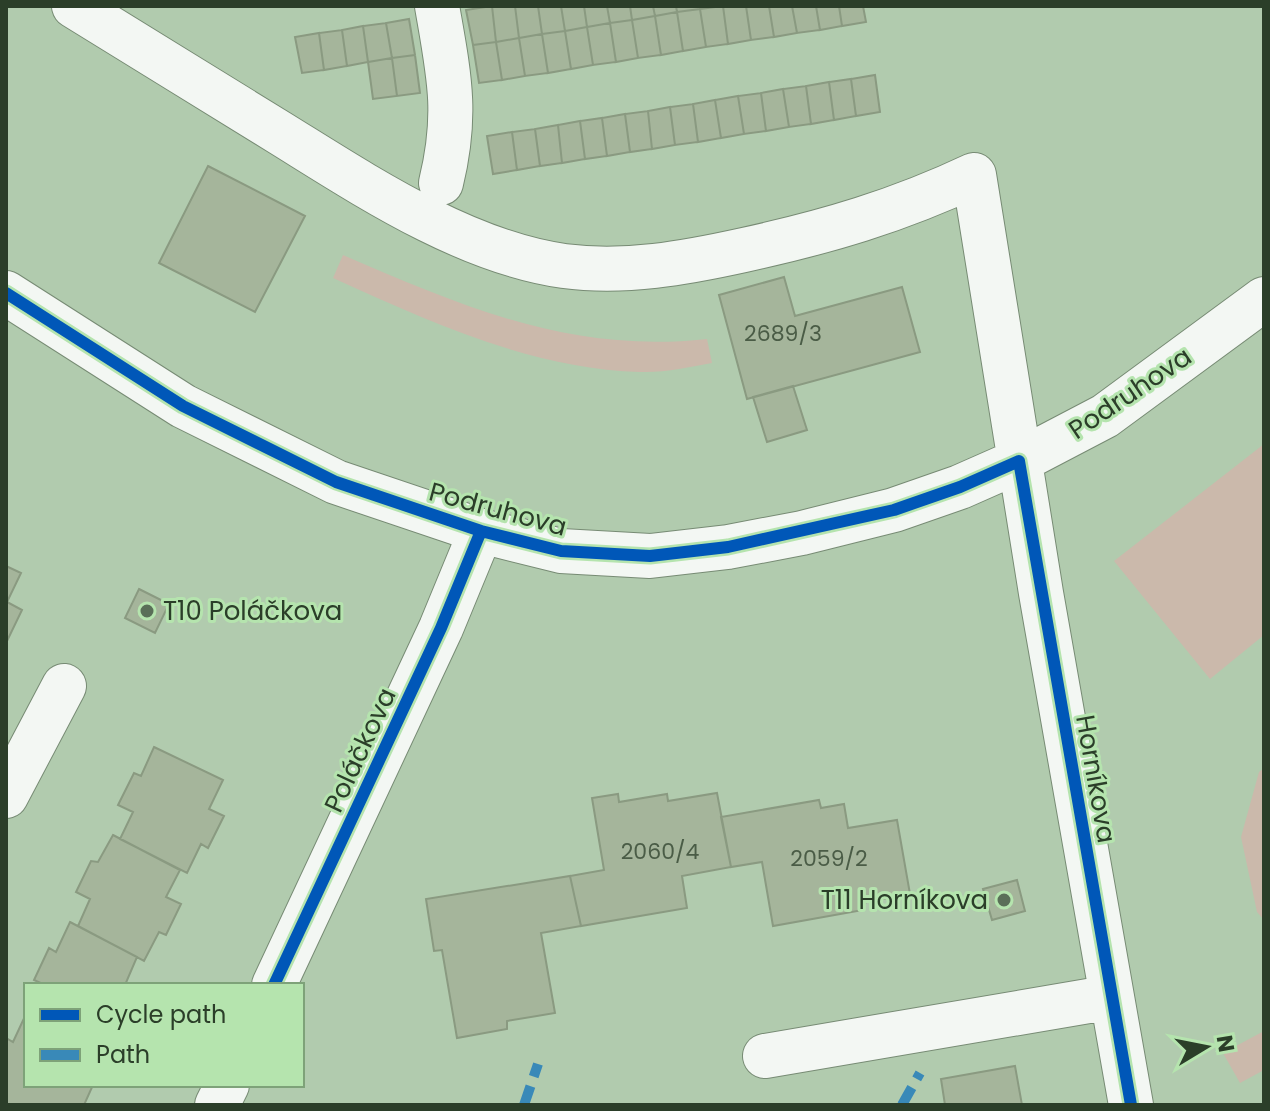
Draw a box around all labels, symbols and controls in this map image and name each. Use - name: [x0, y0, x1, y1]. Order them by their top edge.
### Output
- house number: 2689/3: [744, 318, 822, 349]
- street label: Podruhova: [1061, 339, 1199, 447]
- street label: Podruhova: [425, 473, 571, 545]
- place label: T10 Poláčkova: [163, 593, 342, 629]
- marker: T10 Poláčkova: [138, 602, 156, 620]
- street label: Poláčkova: [315, 682, 405, 818]
- street label: Horníkova: [1067, 712, 1125, 846]
- house number: 2060/4: [621, 836, 699, 867]
- house number: 2059/2: [790, 843, 868, 874]
- place label: T11 Horníkova: [821, 882, 988, 918]
- marker: T11 Horníkova: [995, 891, 1013, 909]
- legend: [24, 983, 304, 1087]
- text: Cycle path: [96, 998, 226, 1031]
- north arrow: [1166, 1007, 1246, 1087]
- text: N: [1209, 1033, 1242, 1054]
- text: Path: [96, 1038, 150, 1071]

